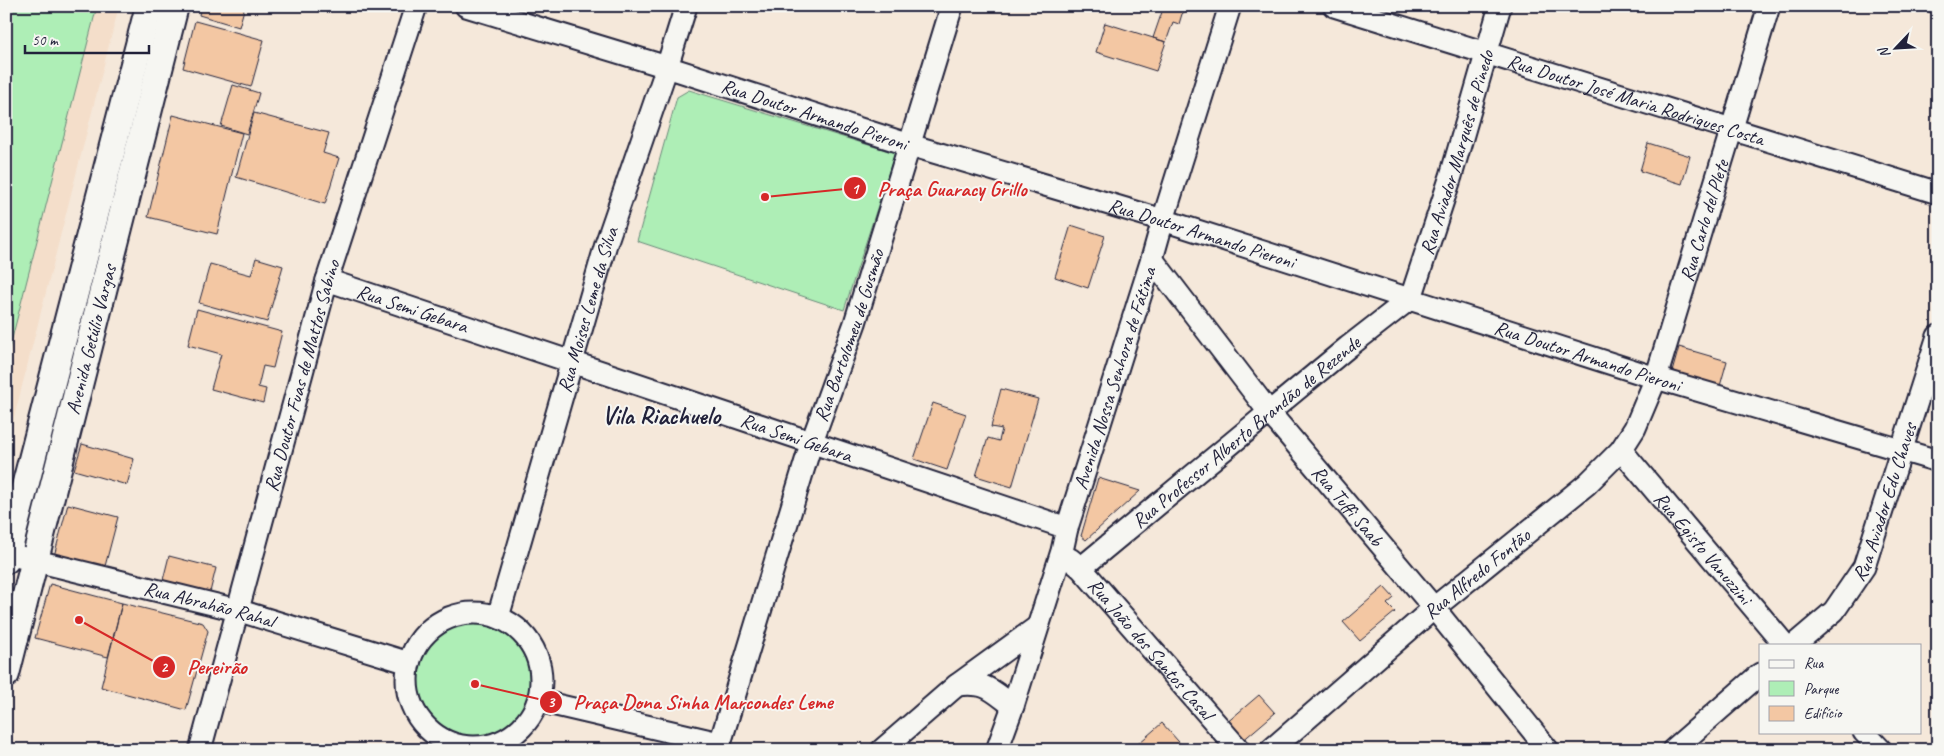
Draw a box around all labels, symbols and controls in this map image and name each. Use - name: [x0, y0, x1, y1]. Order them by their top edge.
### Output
- scale bar: [25, 22, 149, 54]
- north arrow: [1872, 22, 1922, 72]
- text: 50 m: [32, 31, 59, 50]
- text: N: [1874, 44, 1894, 61]
- street label: Rua Aviador Marquês de Pinedo: [1414, 46, 1499, 258]
- street label: Rua Doutor José Maria Rodrigues Costa: [1504, 48, 1769, 151]
- street label: Rua Doutor Armando Pieroni: [718, 73, 913, 157]
- street label: Rua Carlo del Plete: [1674, 155, 1734, 284]
- callout: Praça Guaracy Grillo: [842, 170, 1036, 206]
- text: Praça Guaracy Grillo: [877, 176, 1028, 202]
- text: 1: [852, 180, 861, 199]
- street label: Rua Doutor Armando Pieroni: [1106, 192, 1300, 275]
- street label: Rua Moises Leme da Silva: [551, 222, 624, 395]
- street label: Rua Bartolomeu de Gusmão: [808, 245, 890, 425]
- street label: Rua Doutor Fuas de Mattos Sabino: [258, 256, 346, 494]
- street label: Avenida Getúlio Vargas: [60, 260, 122, 417]
- street label: Avenida Nossa Senhora de Fátima: [1067, 262, 1162, 493]
- street label: Rua Semi Gebara: [354, 278, 473, 339]
- street label: Rua Doutor Armando Pieroni: [1491, 315, 1686, 398]
- street label: Rua Professor Alberto Brandão de Rezende: [1127, 329, 1366, 533]
- district label: Vila Riachuelo: [602, 400, 722, 432]
- street label: Rua Semi Gebara: [738, 407, 856, 468]
- street label: Rua Aviador Edu Chaves: [1846, 418, 1922, 586]
- street label: Rua Tuffi Saab: [1307, 460, 1390, 552]
- street label: Rua Egisto Vanuzzini: [1649, 486, 1759, 611]
- street label: Rua Alfredo Fontão: [1418, 522, 1536, 624]
- street label: Rua João dos Santos Casal: [1083, 573, 1222, 727]
- street label: Rua Abrahão Rahal: [141, 575, 281, 634]
- legend: [1759, 644, 1922, 734]
- callout: Pereirão: [152, 649, 256, 685]
- text: Pereirão: [187, 654, 248, 680]
- text: Rua: [1804, 654, 1824, 673]
- text: 2: [161, 658, 169, 677]
- text: Parque: [1804, 680, 1840, 699]
- callout: Praça Dona Sinha Marcondes Leme: [539, 684, 843, 720]
- text: Praça Dona Sinha Marcondes Leme: [574, 689, 834, 715]
- text: 3: [548, 693, 556, 712]
- text: Edifício: [1804, 704, 1843, 723]

